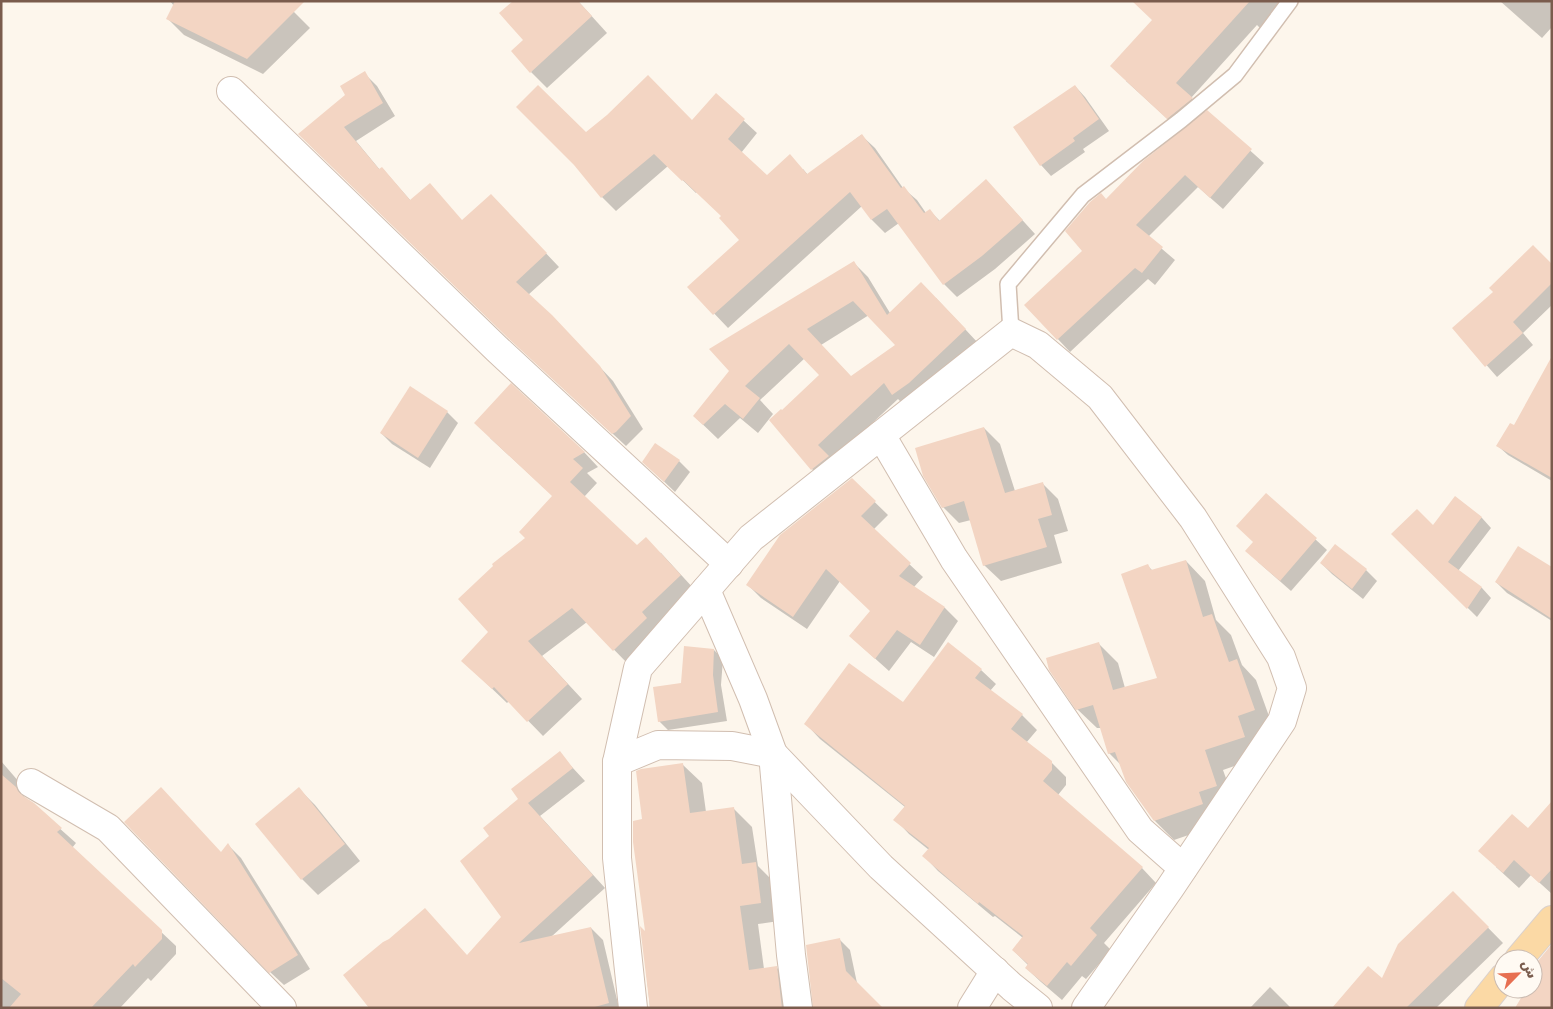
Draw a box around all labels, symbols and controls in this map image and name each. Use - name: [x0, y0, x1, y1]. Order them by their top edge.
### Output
- north arrow: [1493, 949, 1543, 999]
- text: ش: [1519, 957, 1541, 981]

